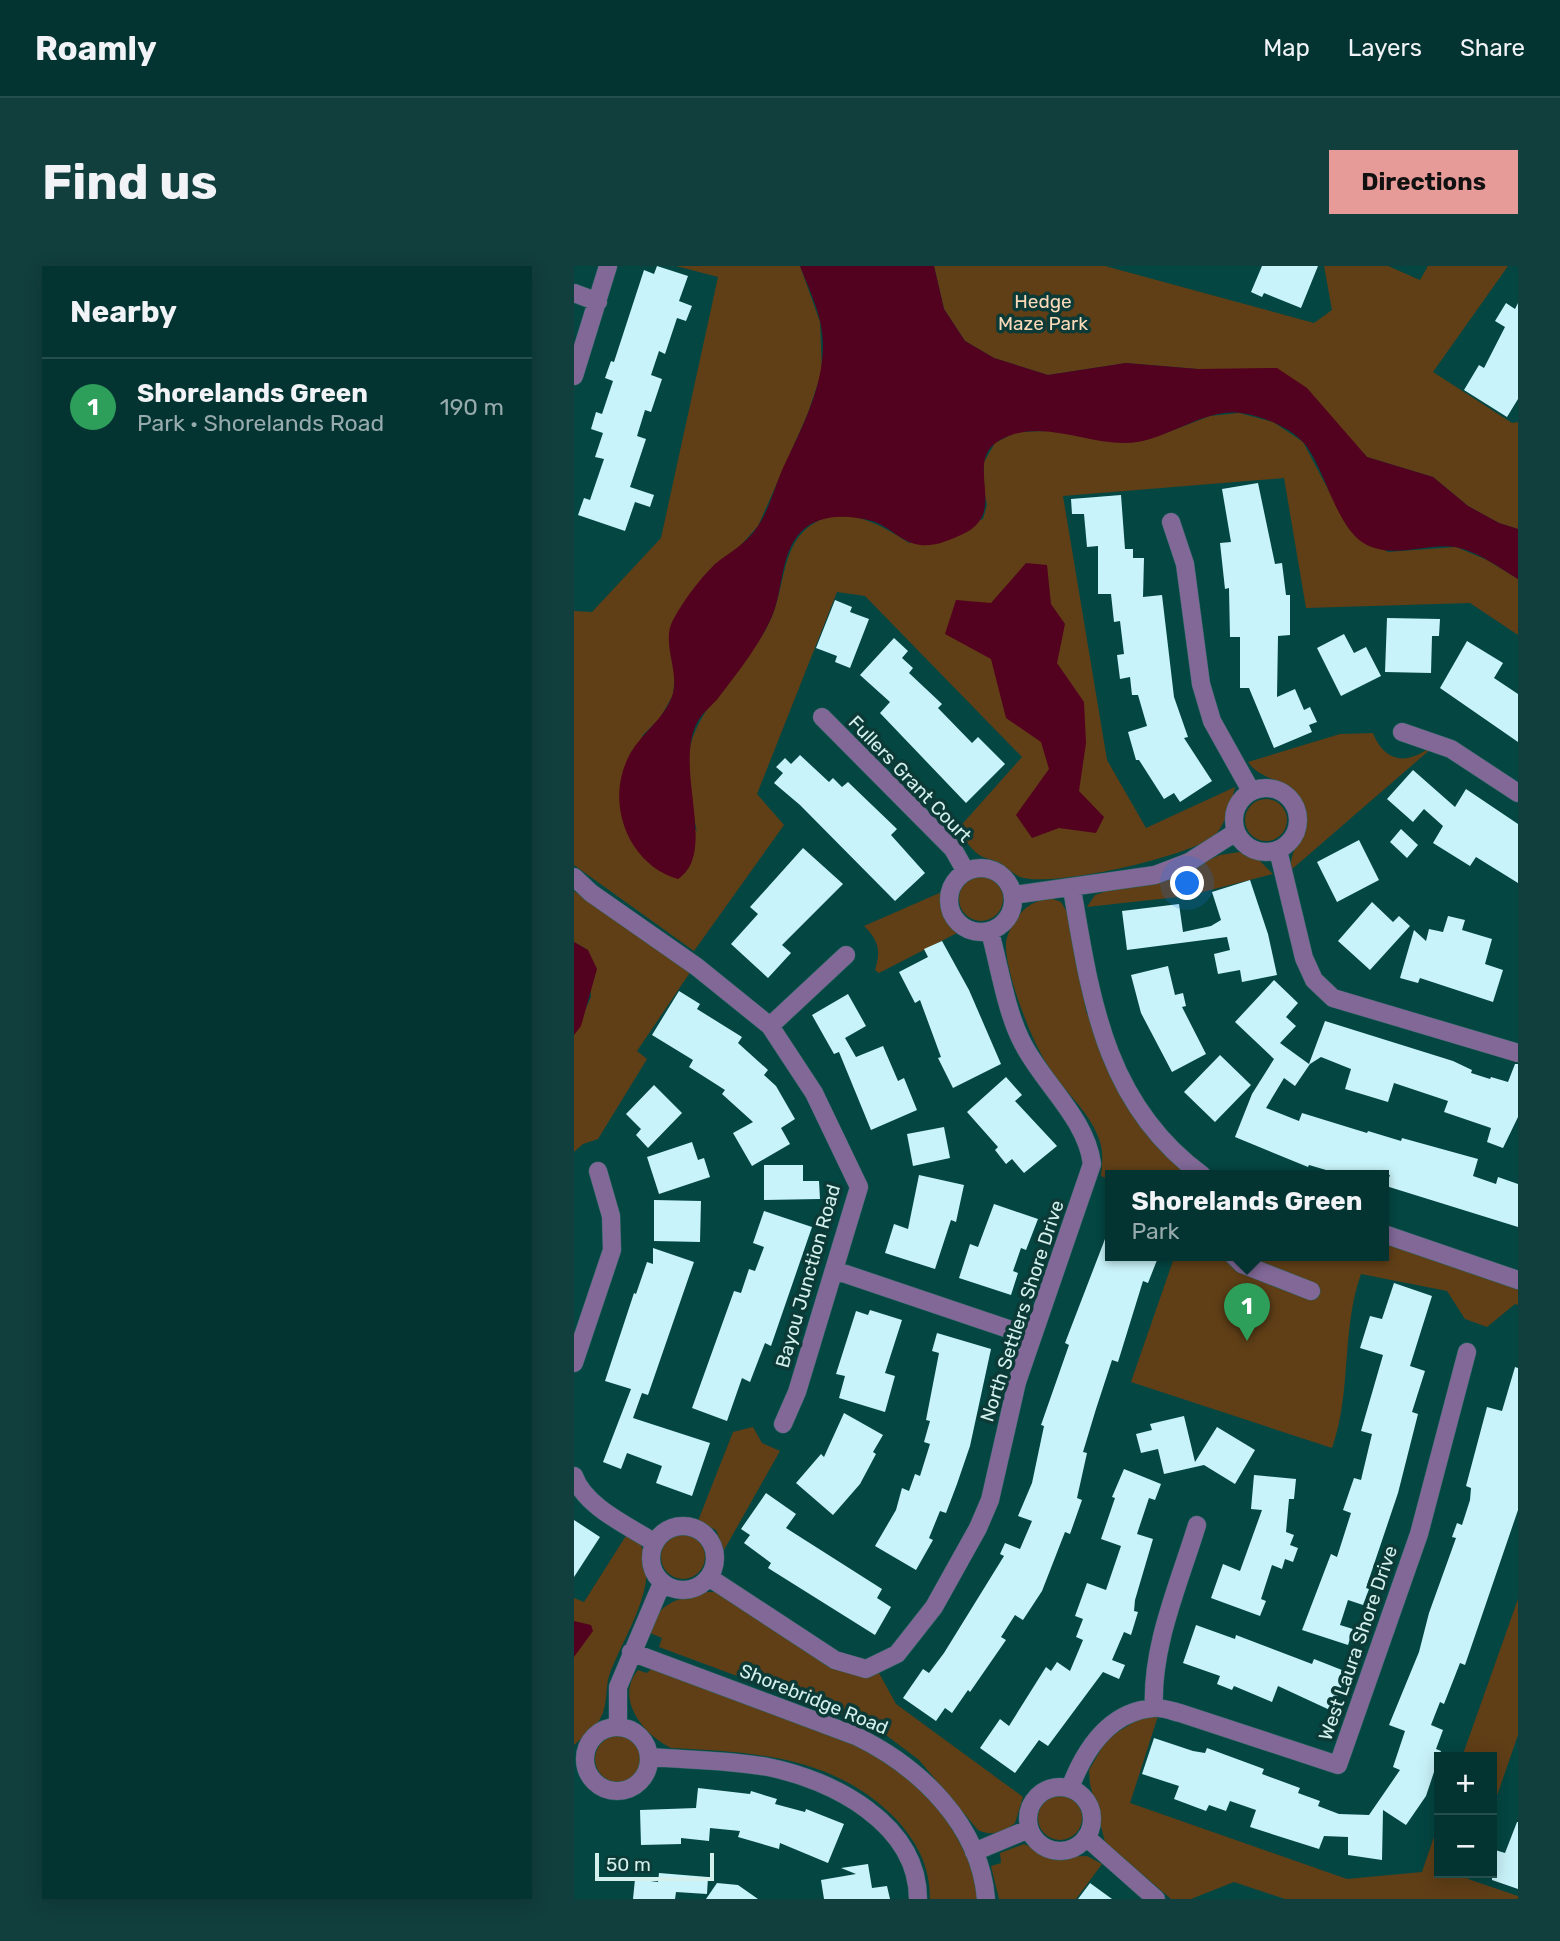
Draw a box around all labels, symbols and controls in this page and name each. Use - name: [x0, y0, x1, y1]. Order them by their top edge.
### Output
- text: Roamly: [35, 29, 157, 68]
- text: Map: [1263, 34, 1310, 62]
- text: Layers: [1348, 34, 1422, 62]
- text: Share: [1460, 34, 1525, 62]
- button: Directions: [1329, 150, 1518, 214]
- text: Find us: [42, 153, 218, 211]
- park label: Hedge Maze Park: [998, 290, 1088, 335]
- text: Nearby: [70, 294, 177, 330]
- text: Shorelands Green: [137, 378, 368, 409]
- text: 1: [87, 393, 99, 421]
- text: 190 m: [440, 393, 504, 421]
- text: Park · Shorelands Road: [137, 409, 384, 437]
- street label: Fullers Grant Court: [844, 711, 977, 848]
- your location: [1170, 866, 1204, 900]
- popup: [1105, 1170, 1389, 1261]
- street label: Bayou Junction Road: [771, 1182, 845, 1370]
- text: Shorelands Green: [1132, 1186, 1362, 1217]
- street label: North Settlers Shore Drive: [975, 1197, 1069, 1425]
- text: Park: [1132, 1217, 1179, 1245]
- pin: 1: [1224, 1283, 1270, 1341]
- street label: West Laura Shore Drive: [1314, 1543, 1402, 1743]
- street label: Shorebridge Road: [736, 1659, 892, 1739]
- map controls: [1434, 1752, 1497, 1878]
- button: +: [1434, 1752, 1497, 1815]
- button: −: [1434, 1815, 1497, 1878]
- scale bar: [595, 1850, 714, 1882]
- text: 50 m: [606, 1853, 651, 1876]

